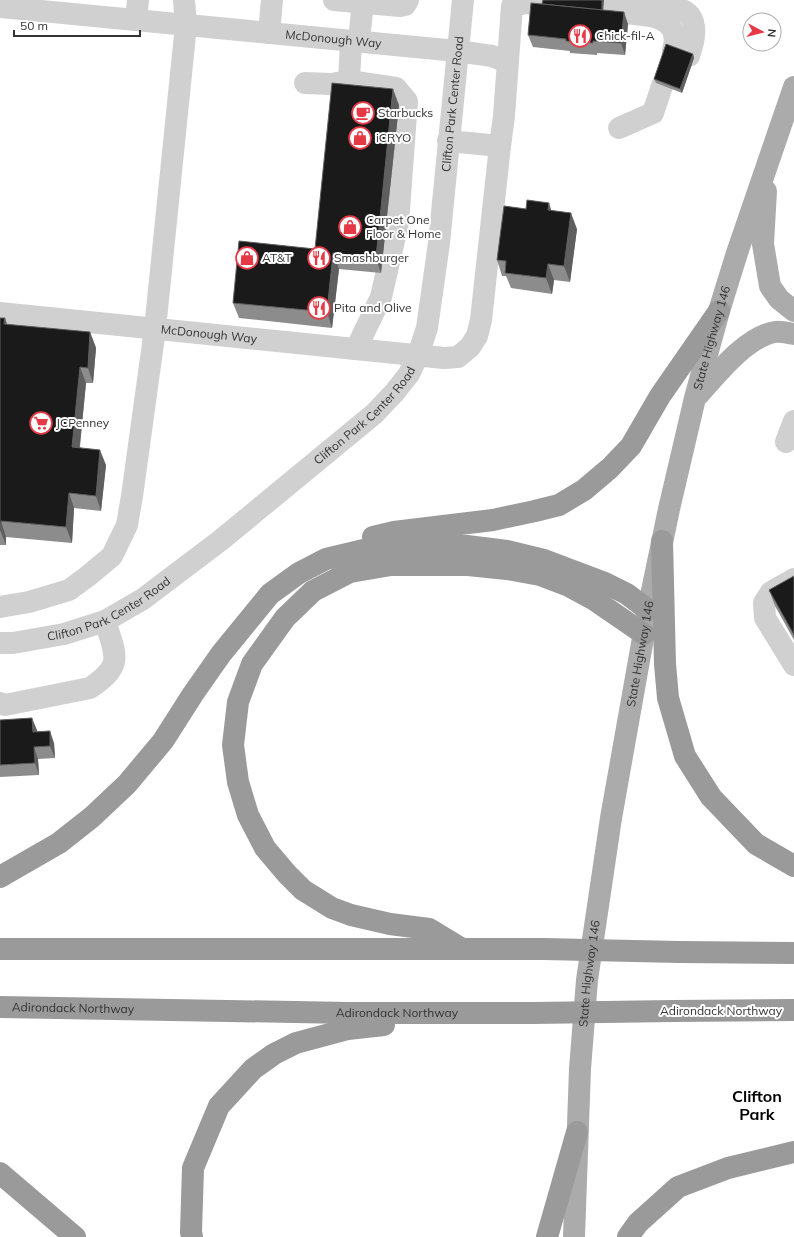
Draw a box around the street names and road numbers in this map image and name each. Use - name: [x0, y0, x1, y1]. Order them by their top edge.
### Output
- street label: McDonough Way: [285, 27, 383, 51]
- street label: Clifton Park Center Road: [438, 35, 466, 172]
- street label: State Highway 146: [690, 284, 733, 392]
- street label: McDonough Way: [160, 321, 258, 346]
- street label: Clifton Park Center Road: [310, 364, 418, 468]
- street label: Clifton Park Center Road: [46, 573, 173, 644]
- street label: State Highway 146: [623, 599, 657, 708]
- street label: State Highway 146: [575, 919, 603, 1028]
- street label: Adirondack Northway: [12, 999, 135, 1016]
- street label: Adirondack Northway: [660, 1003, 783, 1018]
- street label: Adirondack Northway: [336, 1005, 459, 1020]

